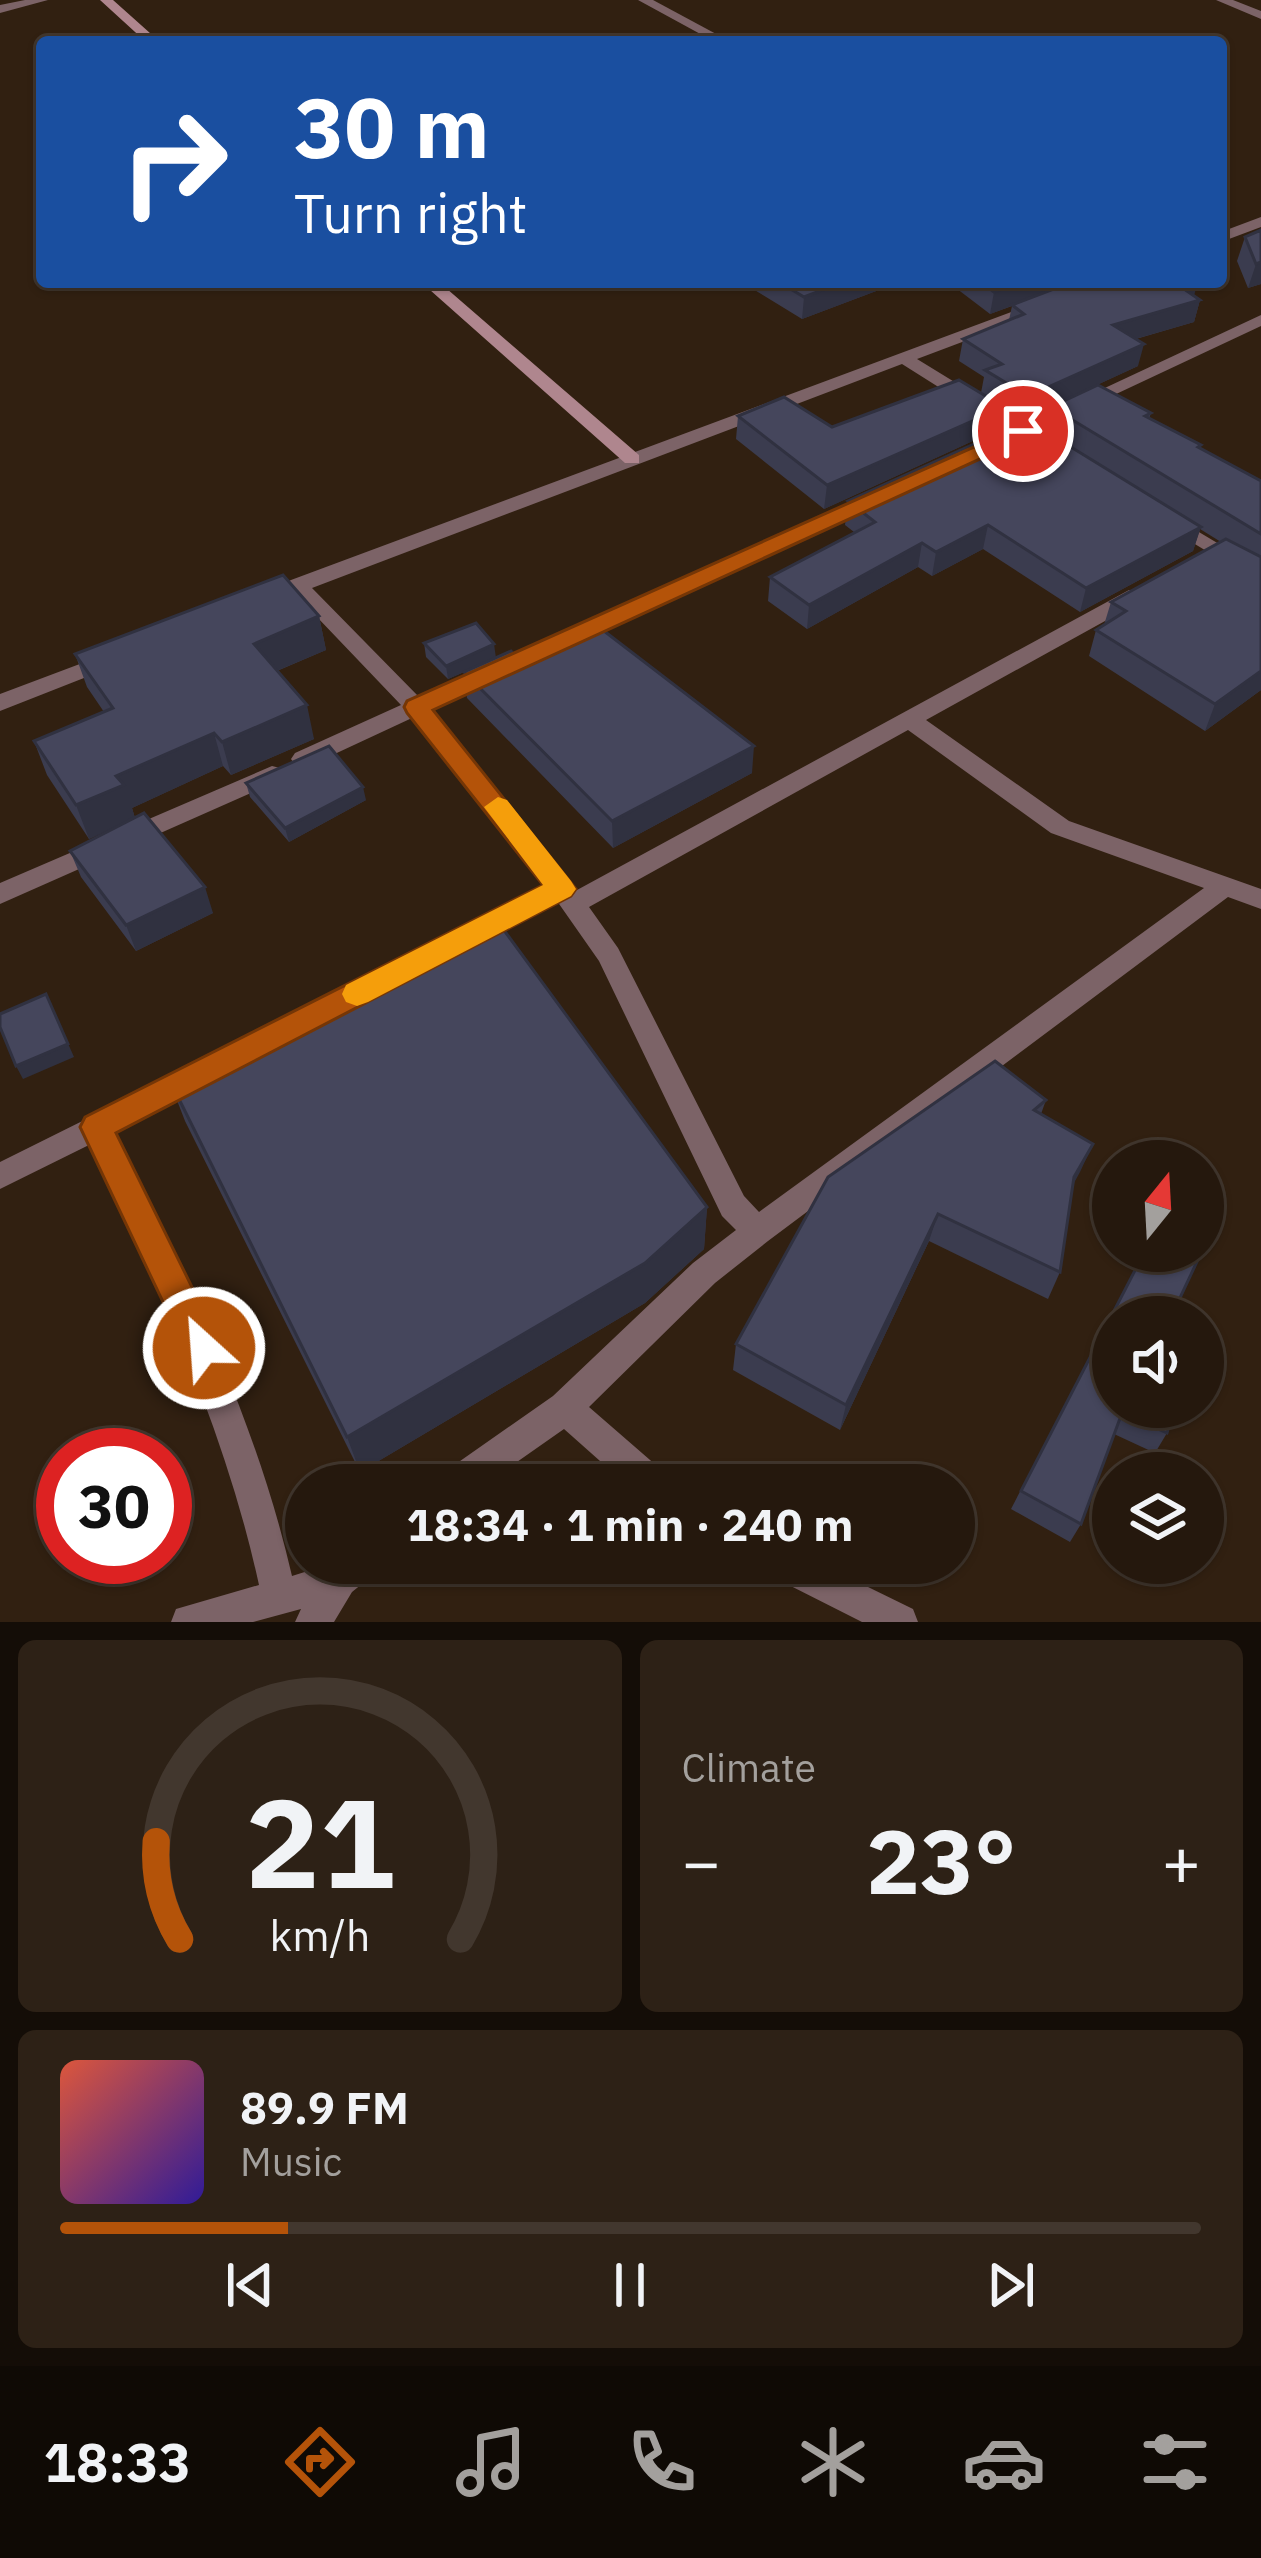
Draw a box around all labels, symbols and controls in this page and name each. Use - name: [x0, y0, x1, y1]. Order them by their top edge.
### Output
- text: 30 m: [294, 72, 490, 181]
- icon: right: [96, 84, 252, 240]
- text: Turn right: [294, 178, 528, 248]
- pin: [972, 380, 1074, 482]
- icon: arrive: [990, 398, 1056, 464]
- north arrow: [1092, 1140, 1224, 1272]
- map controls: [1092, 1140, 1224, 1584]
- position arrow: [141, 1285, 267, 1411]
- button: sound: [1092, 1296, 1224, 1428]
- speed limit sign: 30: [36, 1428, 192, 1584]
- button: layers: [1092, 1452, 1224, 1584]
- text: 18:34 · 1 min · 240 m: [407, 1495, 853, 1553]
- text: Climate: [682, 1742, 816, 1793]
- text: 21: [245, 1760, 395, 1922]
- text: 23°: [866, 1802, 1016, 1919]
- text: −: [682, 1818, 721, 1904]
- text: +: [1161, 1818, 1201, 1904]
- text: km/h: [269, 1907, 370, 1963]
- text: 89.9 FM: [240, 2078, 409, 2136]
- text: Music: [240, 2136, 342, 2187]
- icon: previous: [217, 2252, 283, 2318]
- icon: pause: [597, 2252, 663, 2318]
- icon: next: [978, 2252, 1044, 2318]
- icon: directions: [278, 2420, 362, 2504]
- icon: music: [449, 2420, 533, 2504]
- icon: phone: [620, 2420, 704, 2504]
- icon: climate: [791, 2420, 875, 2504]
- icon: car: [962, 2420, 1046, 2504]
- icon: filters: [1133, 2420, 1217, 2504]
- text: 18:33: [44, 2427, 191, 2497]

